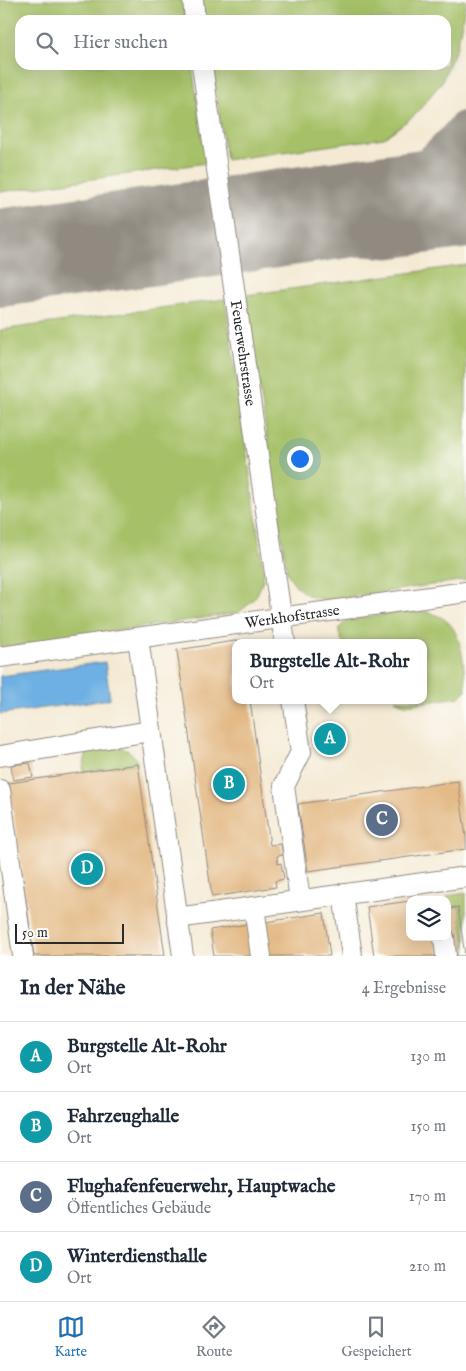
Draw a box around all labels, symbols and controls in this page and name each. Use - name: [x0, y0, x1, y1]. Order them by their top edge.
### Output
- search box: [15, 15, 451, 70]
- icon: search: [33, 29, 61, 57]
- text: Hier suchen: [73, 31, 168, 55]
- street label: Feuerwehrstrasse: [226, 299, 260, 407]
- your location: [287, 446, 313, 472]
- street label: Werkhofstrasse: [244, 600, 341, 632]
- popup: [232, 639, 427, 704]
- text: Burgstelle Alt-Rohr: [250, 650, 409, 674]
- text: Ort: [250, 674, 274, 694]
- pin: A: [314, 720, 346, 758]
- pin: B: [213, 765, 245, 803]
- pin: C: [366, 801, 398, 839]
- pin: D: [71, 850, 103, 888]
- map controls: [406, 896, 451, 941]
- button: layers: [406, 896, 451, 941]
- scale bar: [15, 921, 124, 944]
- text: 50 m: [22, 924, 48, 942]
- text: In der Nähe: [20, 975, 126, 1002]
- text: 4 Ergebnisse: [362, 979, 446, 999]
- text: Burgstelle Alt-Rohr: [67, 1035, 227, 1059]
- text: A: [31, 1047, 41, 1067]
- text: 130 m: [410, 1047, 446, 1067]
- text: Ort: [67, 1059, 92, 1079]
- text: Fahrzeughalle: [67, 1105, 179, 1129]
- text: B: [31, 1117, 41, 1137]
- text: 150 m: [411, 1117, 446, 1137]
- text: Ort: [67, 1129, 92, 1149]
- text: Flughafenfeuerwehr, Hauptwache: [67, 1175, 336, 1199]
- text: C: [30, 1187, 42, 1207]
- text: 170 m: [409, 1187, 446, 1207]
- text: Öffentliches Gebäude: [67, 1199, 211, 1219]
- text: Winterdiensthalle: [67, 1245, 207, 1269]
- text: D: [30, 1257, 42, 1277]
- text: 210 m: [409, 1257, 446, 1277]
- text: Ort: [67, 1269, 92, 1289]
- tab: Karte: [54, 1313, 87, 1361]
- tab: Route: [196, 1313, 233, 1361]
- tab: Gespeichert: [342, 1313, 411, 1361]

